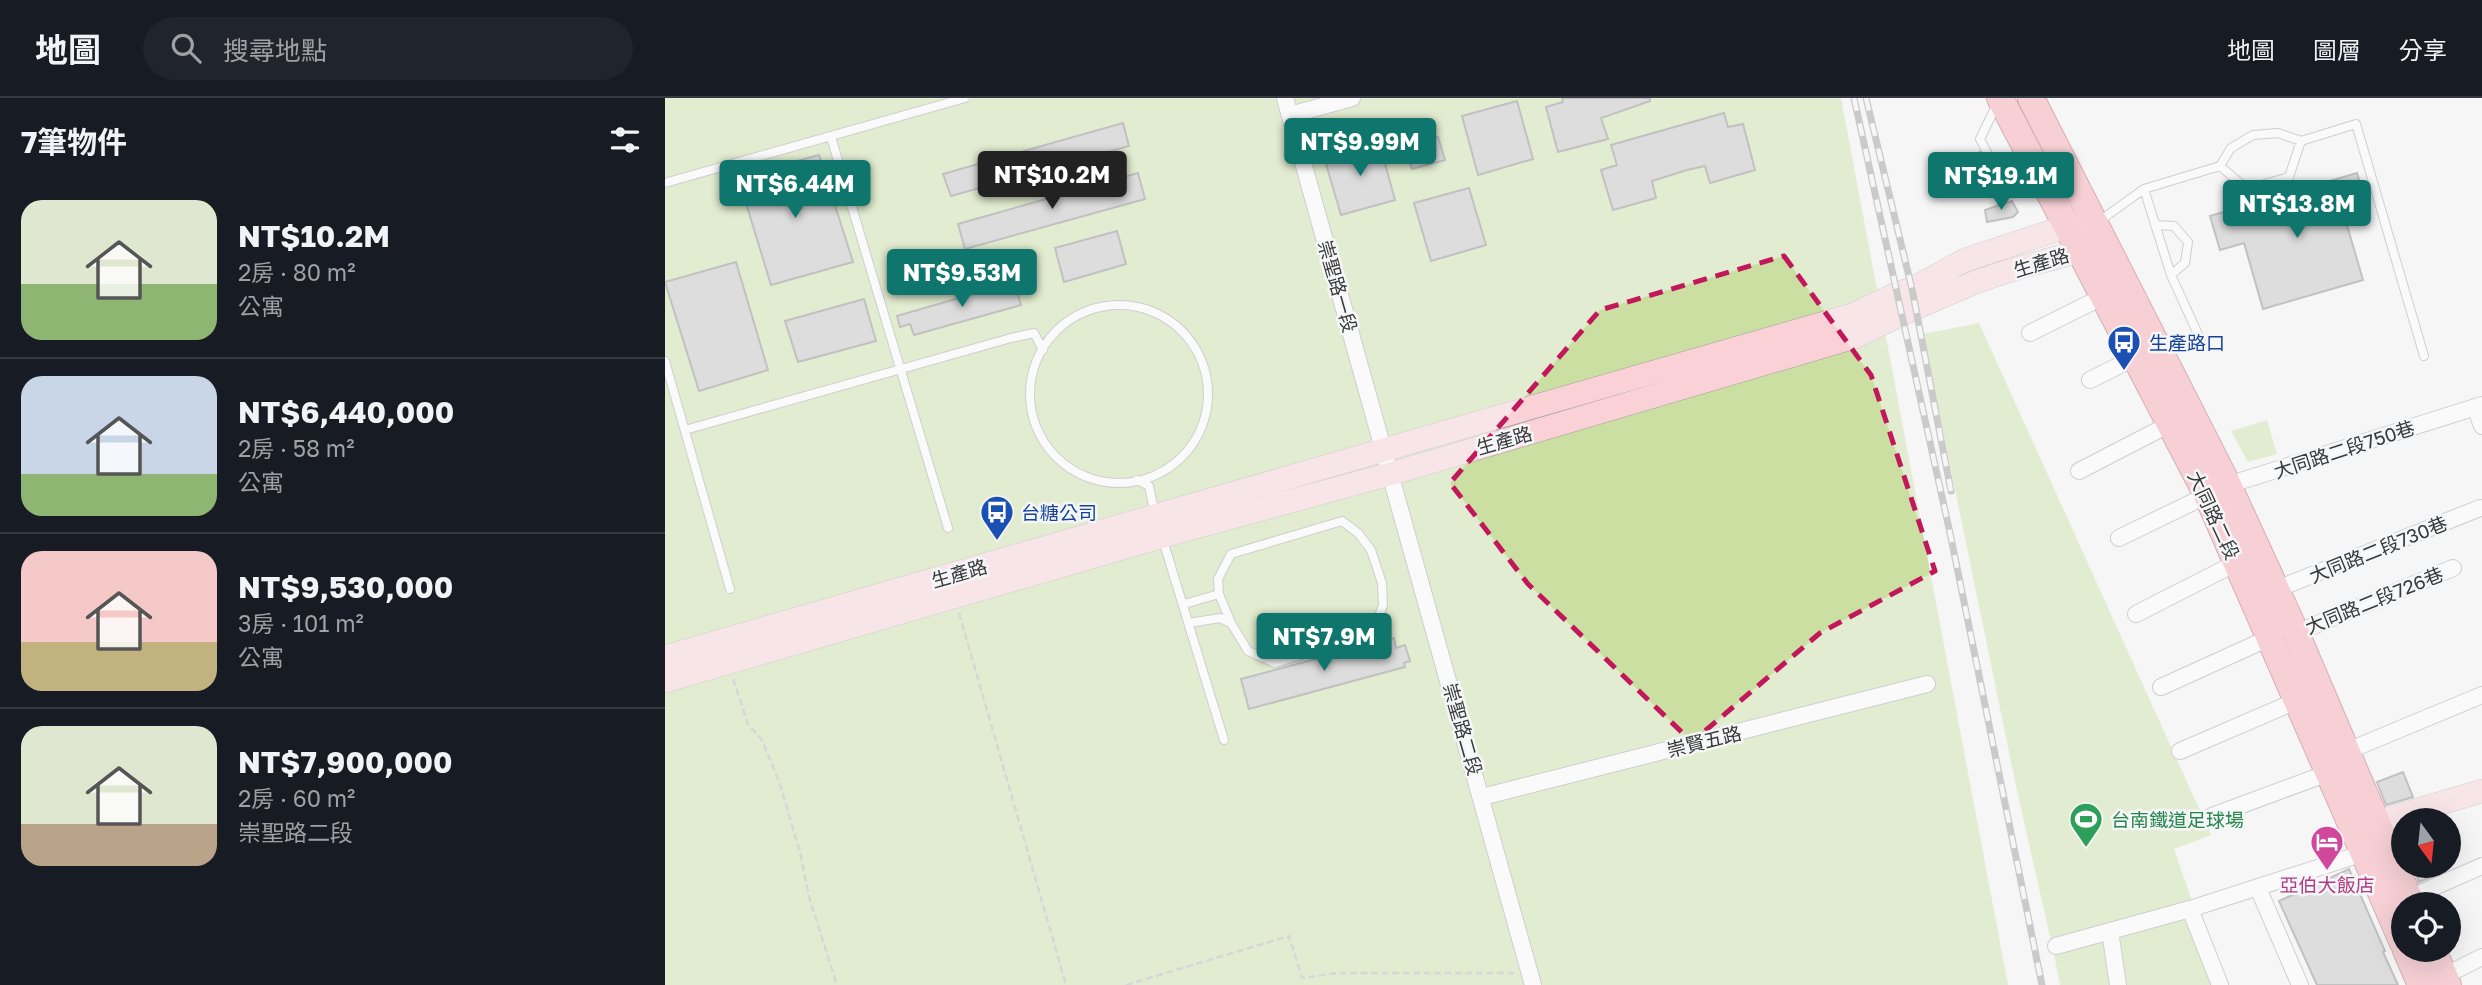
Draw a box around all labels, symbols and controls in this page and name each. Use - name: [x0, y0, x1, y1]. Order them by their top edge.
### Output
- search box: [143, 17, 633, 80]
- icon: search: [167, 29, 205, 67]
- text: 地圖: [35, 30, 101, 69]
- text: 搜尋地點: [223, 35, 327, 66]
- text: 地圖: [2227, 35, 2275, 64]
- text: 圖層: [2313, 35, 2361, 64]
- text: 分享: [2399, 35, 2447, 64]
- pin: NT$9.99M: [1288, 118, 1432, 178]
- icon: filters: [606, 121, 644, 159]
- text: 7筆物件: [21, 124, 127, 160]
- text: NT$9.99M: [1300, 127, 1420, 155]
- pin: NT$10.2M: [980, 152, 1124, 211]
- pin: NT$19.1M: [1929, 152, 2073, 212]
- pin: NT$6.44M: [723, 160, 867, 220]
- text: NT$10.2M: [994, 160, 1110, 188]
- text: NT$19.1M: [1944, 161, 2058, 189]
- text: NT$6.44M: [735, 169, 855, 197]
- pin: NT$13.8M: [2225, 180, 2369, 240]
- text: NT$13.8M: [2239, 189, 2355, 217]
- text: NT$10.2M: [238, 218, 390, 254]
- icon: home: [77, 228, 161, 312]
- street label: 崇聖路一段: [1314, 237, 1362, 335]
- street label: 生產路: [2010, 243, 2072, 281]
- pin: NT$9.53M: [890, 250, 1034, 309]
- text: 2房 · 80 m²: [238, 258, 355, 286]
- text: NT$9.53M: [903, 258, 1021, 286]
- text: 公寓: [238, 292, 284, 320]
- bus stop icon: 生產路口: [2105, 323, 2143, 372]
- place label: 生產路口: [2149, 331, 2225, 354]
- text: NT$6,440,000: [238, 394, 454, 430]
- icon: home: [77, 404, 161, 488]
- street label: 大同路二段750巷: [2271, 415, 2417, 483]
- street label: 生產路: [1473, 421, 1535, 459]
- text: 2房 · 58 m²: [238, 434, 355, 462]
- street label: 大同路二段: [2183, 467, 2245, 563]
- text: 公寓: [238, 468, 284, 496]
- bus stop icon: 台糖公司: [978, 493, 1016, 542]
- place label: 台糖公司: [1021, 501, 1097, 524]
- street label: 大同路二段730巷: [2306, 511, 2450, 587]
- street label: 生產路: [928, 554, 990, 592]
- street label: 大同路二段726巷: [2302, 562, 2446, 638]
- text: NT$9,530,000: [238, 569, 453, 605]
- icon: home: [77, 579, 161, 663]
- text: 3房 · 101 m²: [238, 609, 364, 637]
- pin: NT$7.9M: [1259, 614, 1389, 673]
- text: NT$7.9M: [1273, 622, 1375, 650]
- text: 公寓: [238, 643, 284, 671]
- street label: 崇聖路二段: [1439, 680, 1487, 778]
- street label: 崇賢五路: [1664, 721, 1744, 761]
- text: NT$7,900,000: [238, 744, 453, 780]
- icon: home: [77, 754, 161, 838]
- text: 2房 · 60 m²: [238, 784, 355, 812]
- sports icon: 台南鐵道足球場: [2067, 800, 2105, 849]
- place label: 台南鐵道足球場: [2111, 808, 2244, 831]
- north arrow: [2391, 808, 2461, 878]
- map controls: [2391, 808, 2461, 962]
- text: 崇聖路二段: [238, 818, 353, 846]
- hotel icon: 亞伯大飯店: [2308, 823, 2346, 872]
- place label: 亞伯大飯店: [2279, 873, 2375, 896]
- button: locate: [2391, 892, 2461, 962]

